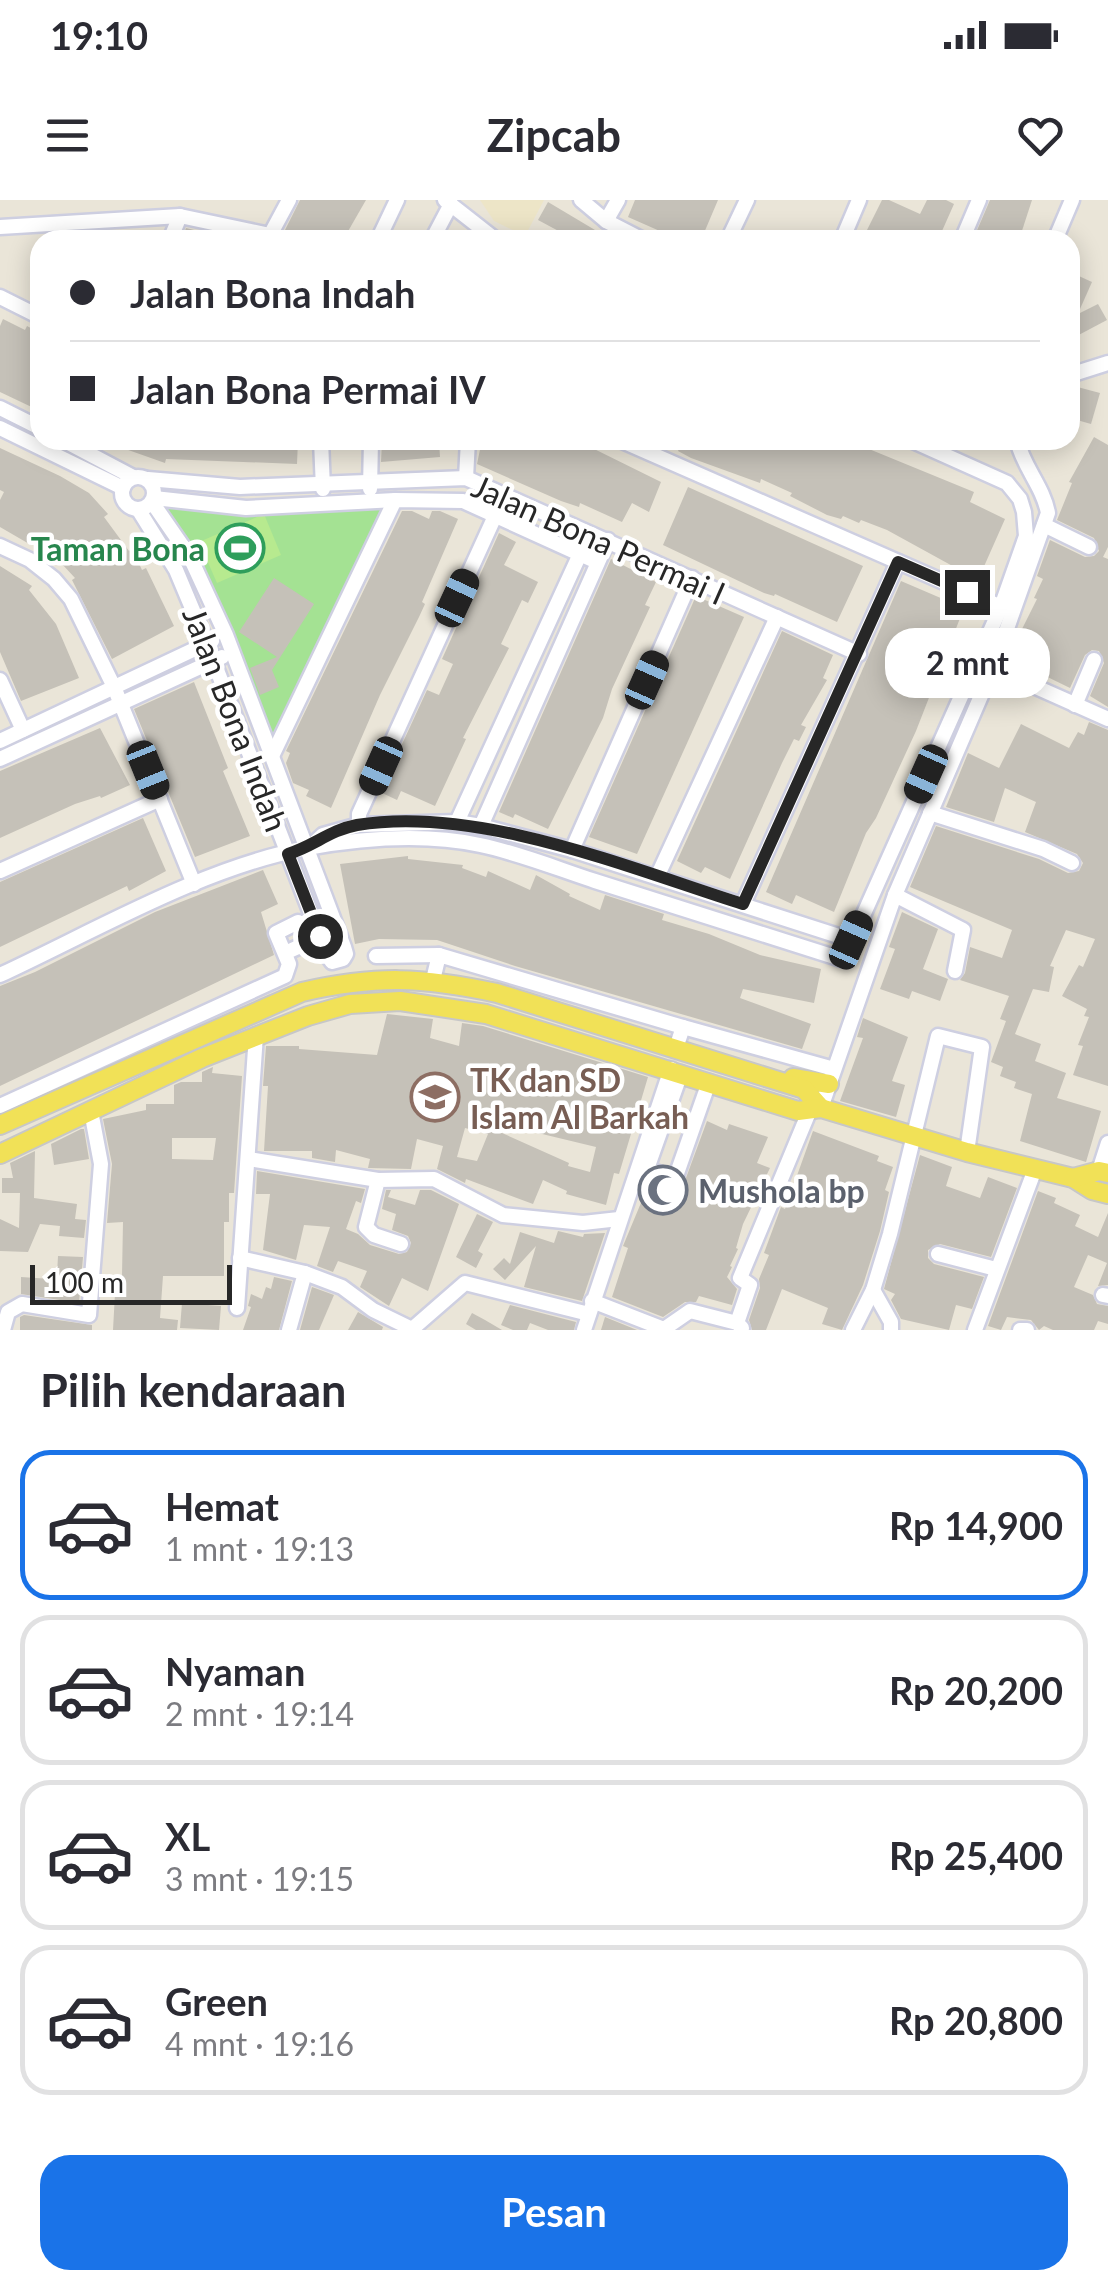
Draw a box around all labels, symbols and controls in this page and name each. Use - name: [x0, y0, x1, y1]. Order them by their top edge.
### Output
- text: 19:10: [50, 12, 148, 58]
- icon: menu: [40, 108, 95, 163]
- text: Zipcab: [487, 108, 621, 162]
- icon: heart: [1013, 108, 1068, 163]
- text: Jalan Bona Indah: [130, 270, 416, 316]
- text: Jalan Bona Permai IV: [130, 366, 486, 412]
- street label: Jalan Bona Permai I: [466, 466, 732, 612]
- sports icon: Taman Bona: [214, 522, 266, 574]
- place label: Taman Bona: [31, 529, 205, 568]
- car: [431, 564, 483, 632]
- route end: [945, 570, 990, 615]
- street label: Jalan Bona Indah: [175, 601, 297, 837]
- callout: 2 mnt: [884, 627, 1050, 697]
- text: 2 mnt: [926, 643, 1009, 682]
- car: [621, 646, 673, 714]
- car: [355, 732, 407, 800]
- car: [123, 737, 173, 803]
- car: [900, 740, 952, 808]
- car: [825, 906, 877, 974]
- route start: [298, 914, 343, 959]
- place label: TK dan SD Islam Al Barkah: [470, 1060, 689, 1136]
- school or university icon: TK dan SD Islam Al Barkah: [409, 1071, 461, 1123]
- mosque icon: Mushola bp: [637, 1164, 689, 1216]
- place label: Mushola bp: [698, 1171, 865, 1210]
- scale bar: [30, 1260, 232, 1304]
- text: 100 m: [45, 1265, 124, 1299]
- text: Pilih kendaraan: [40, 1363, 346, 1417]
- icon: car: [45, 1480, 135, 1570]
- text: Hemat: [165, 1483, 279, 1529]
- text: Rp 14,900: [889, 1502, 1063, 1548]
- text: 1 mnt · 19:13: [165, 1529, 354, 1568]
- icon: car: [45, 1645, 135, 1735]
- text: Nyaman: [165, 1648, 305, 1694]
- text: Rp 20,200: [889, 1667, 1063, 1713]
- text: 2 mnt · 19:14: [165, 1694, 354, 1733]
- icon: car: [45, 1810, 135, 1900]
- text: XL: [165, 1813, 210, 1859]
- text: Rp 25,400: [889, 1832, 1063, 1878]
- text: 3 mnt · 19:15: [165, 1859, 354, 1898]
- icon: car: [45, 1975, 135, 2065]
- text: Green: [165, 1978, 268, 2024]
- text: Rp 20,800: [889, 1997, 1063, 2043]
- text: 4 mnt · 19:16: [165, 2024, 354, 2063]
- button: Pesan: [40, 2155, 1068, 2270]

